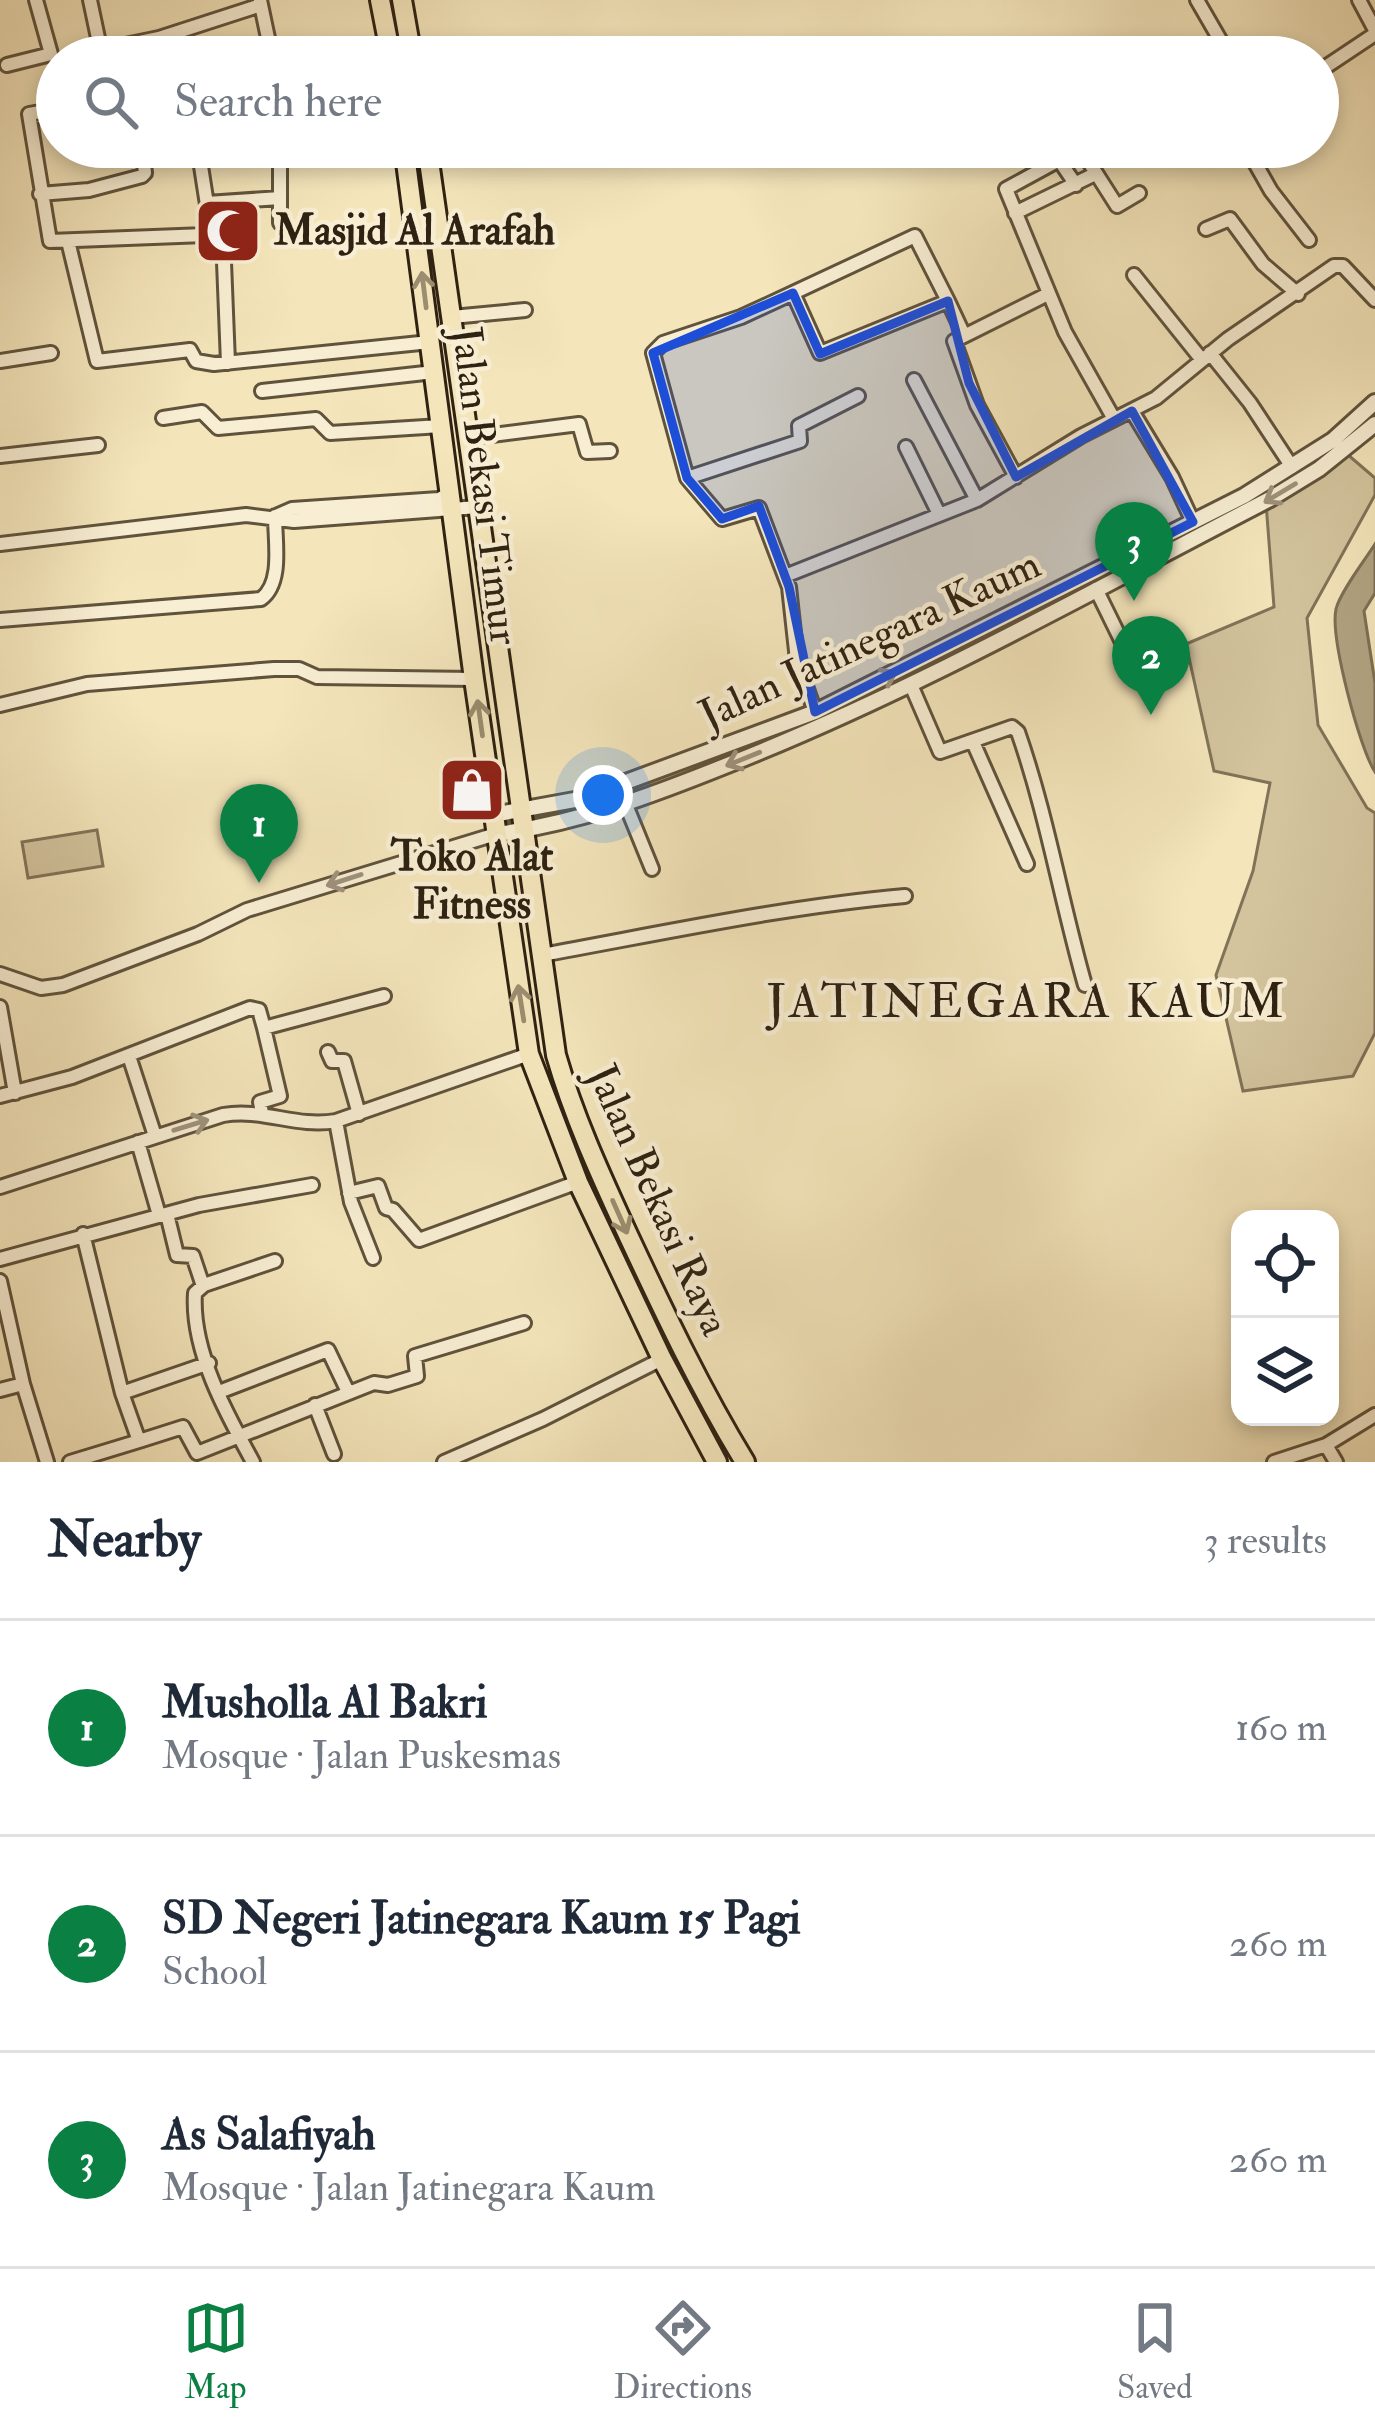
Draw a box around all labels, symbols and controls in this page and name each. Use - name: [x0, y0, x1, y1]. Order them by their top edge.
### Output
- search box: [36, 36, 1339, 168]
- icon: search: [78, 69, 144, 135]
- text: Search here: [174, 74, 382, 130]
- mosque icon: Masjid Al Arafah: [193, 196, 263, 266]
- place label: Masjid Al Arafah: [273, 205, 555, 257]
- one-way arrow: [412, 271, 434, 310]
- street label: Jalan Bekasi Timur: [440, 323, 530, 648]
- one-way arrow: [1263, 481, 1298, 505]
- pin: 3: [1095, 502, 1173, 601]
- street label: Jalan Jatinegara Kaum: [690, 538, 1049, 742]
- pin: 2: [1112, 616, 1190, 715]
- one-way arrow: [862, 668, 897, 691]
- one-way arrow: [468, 700, 491, 739]
- one-way arrow: [725, 750, 762, 771]
- shop icon: Toko Alat Fitness: [437, 755, 507, 825]
- your location: [573, 765, 633, 825]
- pin: 1: [220, 784, 298, 883]
- place label: Toko Alat Fitness: [390, 831, 554, 931]
- one-way arrow: [326, 871, 363, 892]
- district label: JATINEGARA KAUM: [764, 972, 1288, 1032]
- one-way arrow: [509, 985, 532, 1024]
- street label: Jalan Bekasi Raya: [575, 1056, 741, 1344]
- one-way arrow: [171, 1113, 209, 1135]
- one-way arrow: [610, 1198, 632, 1234]
- map controls: [1231, 1210, 1339, 1426]
- button: locate: [1231, 1210, 1339, 1318]
- button: layers: [1231, 1318, 1339, 1426]
- text: Nearby: [48, 1508, 201, 1572]
- text: 3 results: [1204, 1516, 1327, 1565]
- text: Musholla Al Bakri: [162, 1675, 487, 1731]
- text: 1: [80, 1703, 94, 1752]
- text: 160 m: [1235, 1703, 1327, 1752]
- text: Mosque · Jalan Puskesmas: [162, 1731, 561, 1780]
- text: SD Negeri Jatinegara Kaum 15 Pagi: [162, 1891, 801, 1947]
- text: 2: [77, 1919, 97, 1968]
- text: 260 m: [1229, 1919, 1327, 1968]
- text: School: [162, 1947, 267, 1996]
- text: As Salafiyah: [162, 2107, 376, 2163]
- text: 3: [80, 2135, 94, 2184]
- text: 260 m: [1229, 2135, 1327, 2184]
- text: Mosque · Jalan Jatinegara Kaum: [162, 2163, 656, 2212]
- tab: Map: [183, 2295, 249, 2408]
- tab: Directions: [614, 2295, 752, 2408]
- tab: Saved: [1117, 2295, 1192, 2408]

